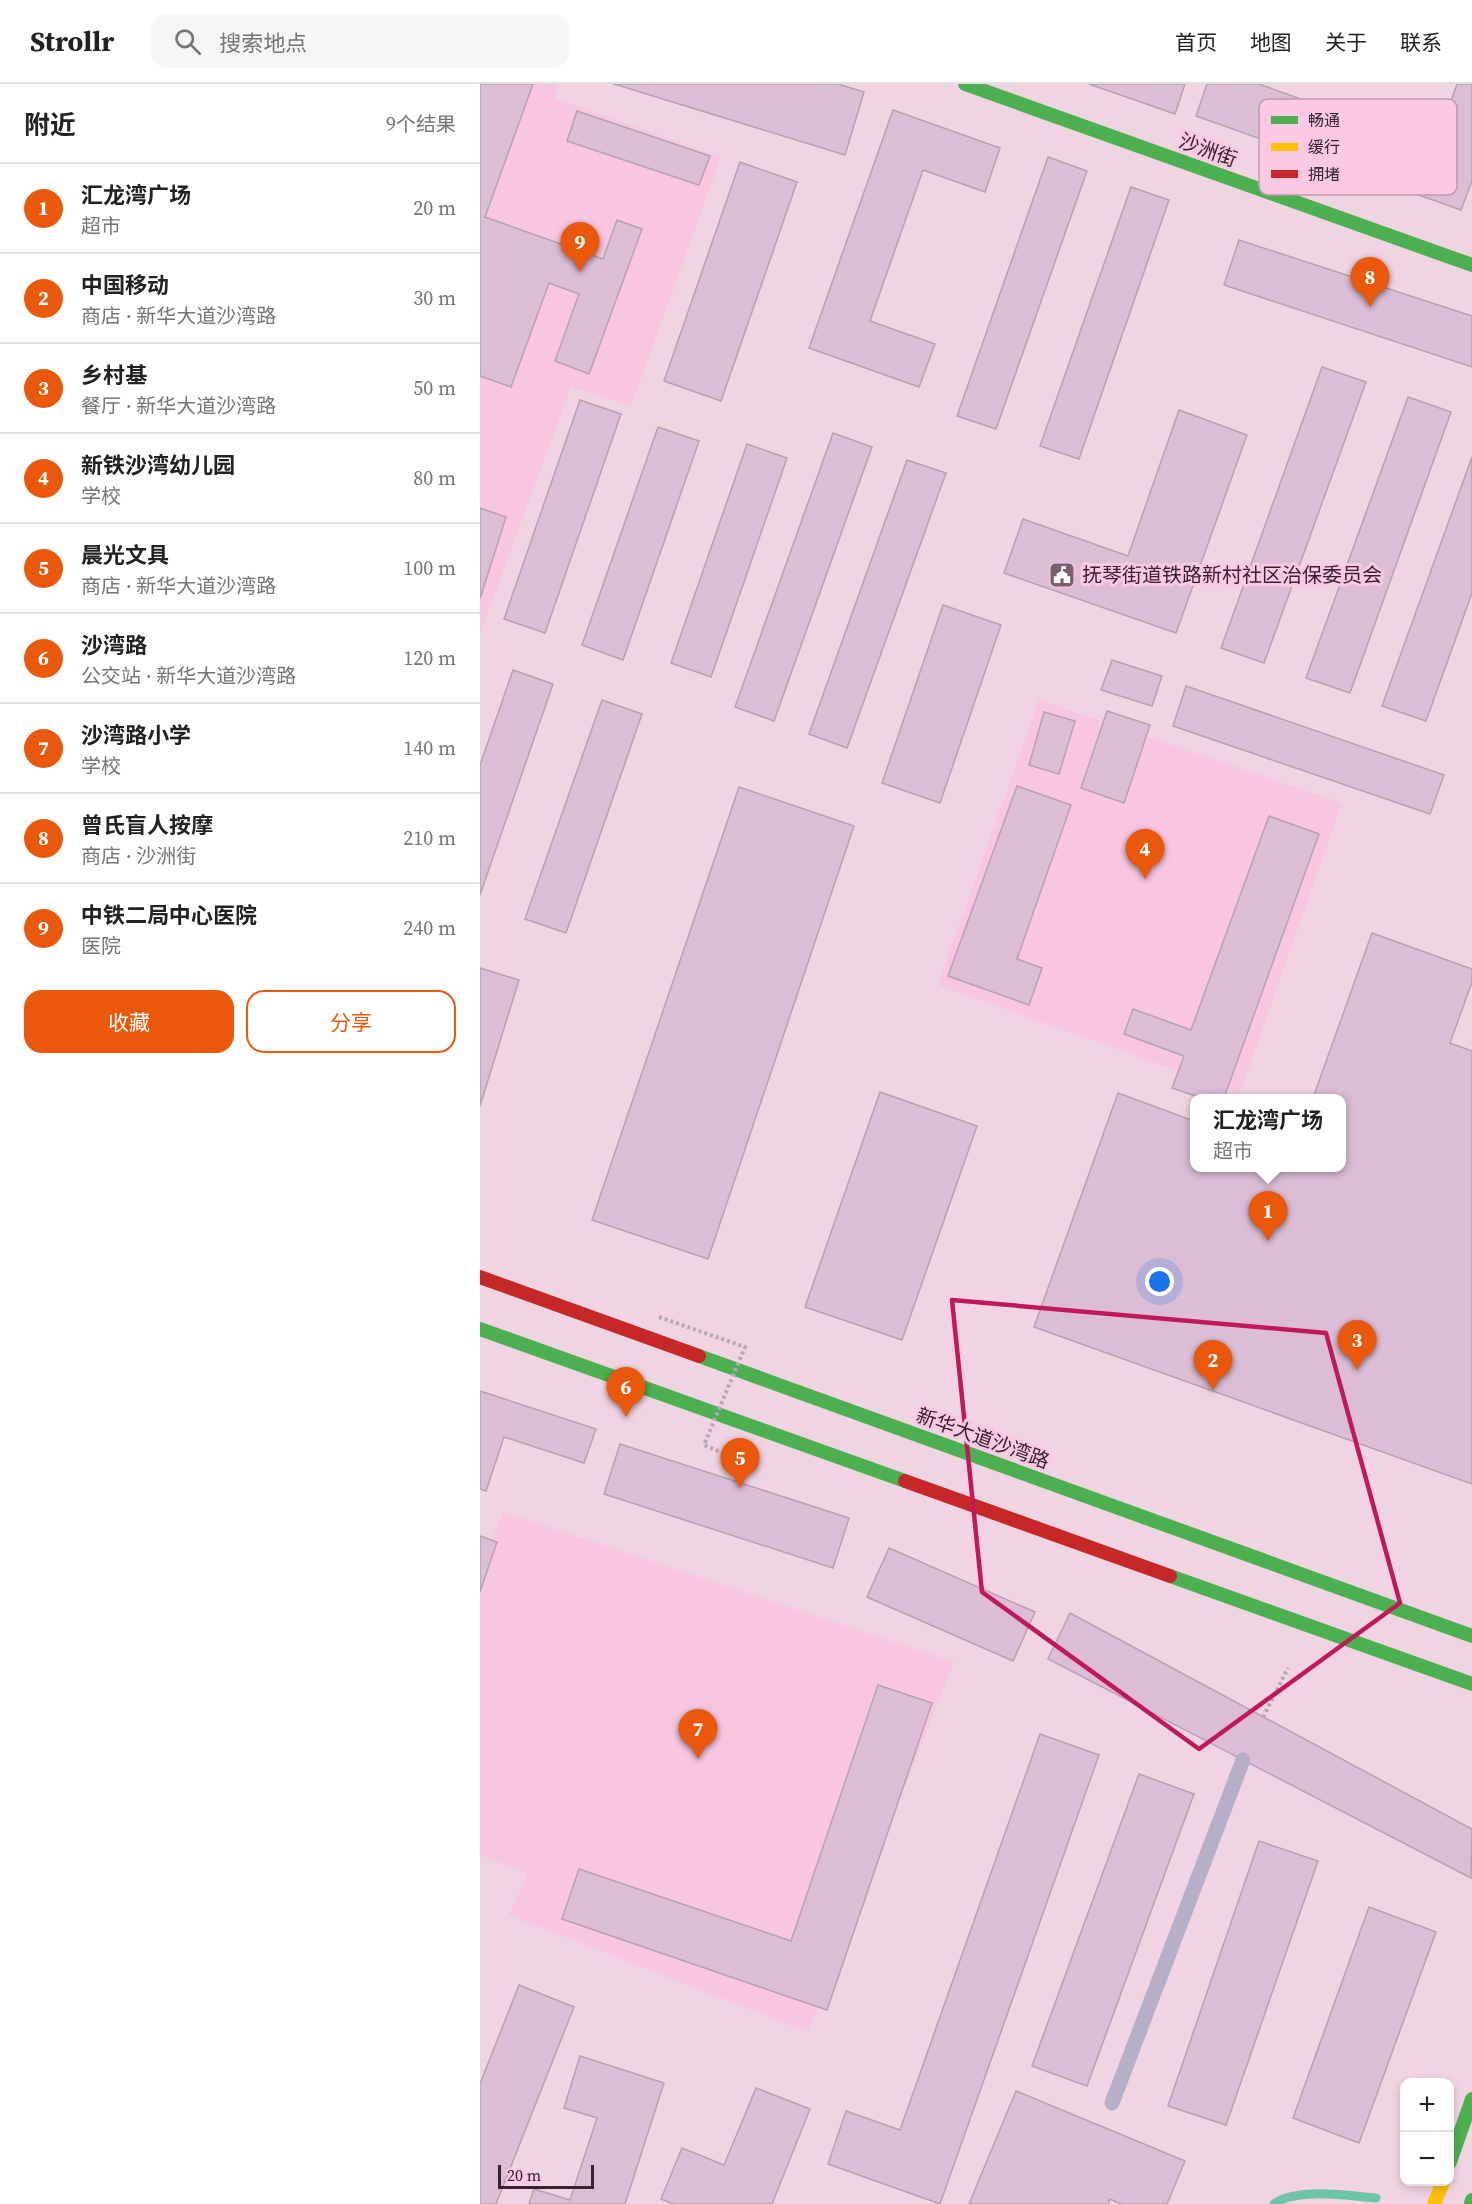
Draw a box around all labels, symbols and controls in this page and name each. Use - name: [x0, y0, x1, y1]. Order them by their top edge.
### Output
- search box: [150, 14, 570, 68]
- text: Strollr: [30, 22, 114, 60]
- icon: search: [171, 25, 204, 58]
- text: 搜索地点: [219, 28, 307, 58]
- text: 首页: [1175, 28, 1217, 57]
- text: 地图: [1250, 28, 1292, 57]
- text: 关于: [1325, 28, 1367, 57]
- text: 联系: [1400, 28, 1442, 57]
- legend: [1259, 99, 1457, 195]
- text: 附近: [24, 107, 76, 143]
- text: 畅通: [1308, 109, 1340, 131]
- text: 9个结果: [386, 110, 456, 138]
- street label: 沙洲街: [1175, 127, 1241, 173]
- text: 缓行: [1308, 136, 1340, 158]
- text: 拥堵: [1308, 163, 1340, 185]
- text: 汇龙湾广场: [81, 180, 191, 210]
- text: 1: [38, 194, 49, 222]
- text: 20 m: [413, 194, 456, 222]
- text: 超市: [81, 212, 121, 240]
- pin: 9: [560, 222, 600, 272]
- pin: 8: [1350, 258, 1390, 307]
- text: 中国移动: [81, 270, 169, 300]
- text: 2: [38, 284, 49, 312]
- text: 30 m: [413, 284, 456, 312]
- text: 商店 · 新华大道沙湾路: [81, 302, 276, 330]
- text: 乡村基: [81, 360, 147, 390]
- text: 3: [38, 374, 49, 402]
- text: 50 m: [413, 374, 456, 402]
- text: 餐厅 · 新华大道沙湾路: [81, 392, 276, 420]
- text: 新铁沙湾幼儿园: [81, 450, 235, 480]
- text: 4: [38, 464, 49, 492]
- text: 80 m: [413, 464, 456, 492]
- text: 学校: [81, 482, 121, 510]
- text: 晨光文具: [81, 540, 169, 570]
- text: 5: [38, 554, 49, 582]
- text: 100 m: [403, 554, 456, 582]
- public building icon: 抚琴街道铁路新村社区治保委员会: [1047, 560, 1077, 590]
- place label: 抚琴街道铁路新村社区治保委员会: [1082, 561, 1382, 589]
- text: 商店 · 新华大道沙湾路: [81, 572, 276, 600]
- text: 沙湾路: [81, 630, 147, 660]
- text: 6: [38, 644, 49, 672]
- text: 120 m: [403, 644, 456, 672]
- text: 公交站 · 新华大道沙湾路: [81, 662, 296, 690]
- text: 沙湾路小学: [81, 720, 191, 750]
- text: 7: [38, 734, 49, 762]
- text: 140 m: [403, 734, 456, 762]
- text: 学校: [81, 752, 121, 780]
- text: 曾氏盲人按摩: [81, 810, 213, 840]
- text: 8: [38, 824, 49, 852]
- text: 210 m: [403, 824, 456, 852]
- pin: 4: [1126, 830, 1164, 879]
- text: 商店 · 沙洲街: [81, 842, 196, 870]
- text: 中铁二局中心医院: [81, 900, 257, 930]
- text: 9: [38, 914, 49, 942]
- text: 240 m: [403, 914, 456, 942]
- text: 医院: [81, 932, 121, 960]
- button: 收藏: [24, 990, 234, 1053]
- button: 分享: [246, 990, 456, 1053]
- popup: [1190, 1094, 1346, 1172]
- text: 汇龙湾广场: [1213, 1105, 1323, 1135]
- text: 超市: [1213, 1137, 1253, 1165]
- pin: 1: [1248, 1192, 1288, 1241]
- your location: [1145, 1267, 1174, 1296]
- pin: 3: [1338, 1320, 1376, 1370]
- pin: 2: [1194, 1340, 1232, 1390]
- pin: 6: [606, 1368, 646, 1417]
- street label: 新华大道沙湾路: [912, 1401, 1054, 1475]
- pin: 5: [720, 1438, 760, 1488]
- pin: 7: [678, 1710, 718, 1759]
- map controls: [1400, 2078, 1454, 2186]
- button: +: [1400, 2078, 1454, 2132]
- button: −: [1400, 2132, 1454, 2186]
- scale bar: [498, 2162, 594, 2190]
- text: 20 m: [507, 2164, 541, 2186]

